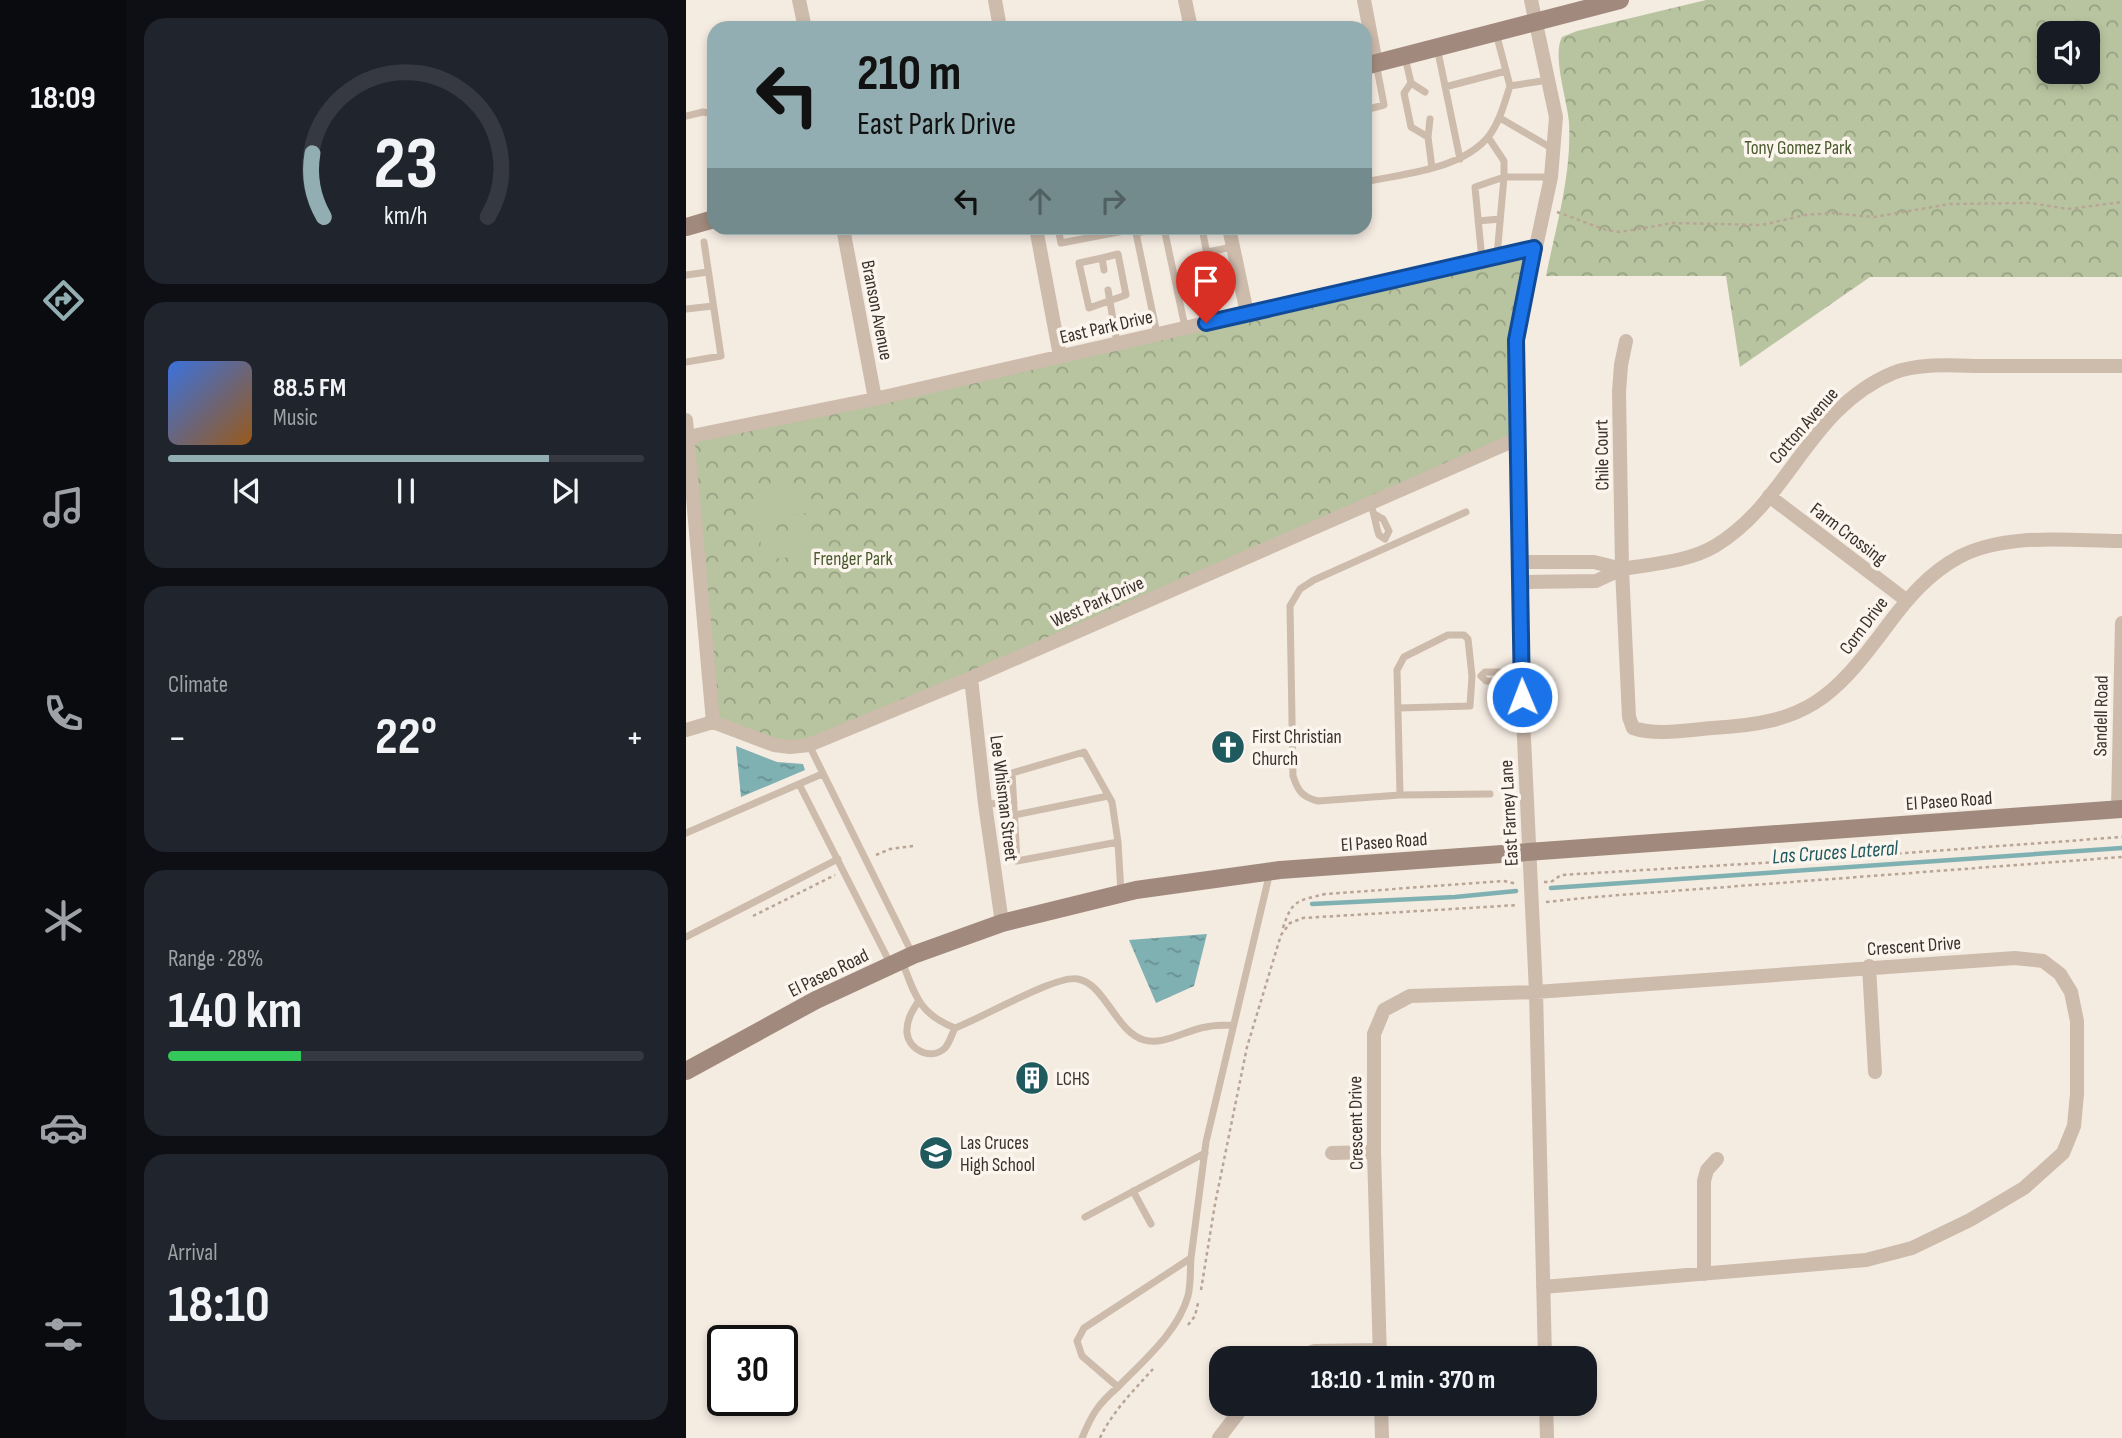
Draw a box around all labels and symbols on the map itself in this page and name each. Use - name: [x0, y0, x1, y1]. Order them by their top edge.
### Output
- park label: Tony Gomez Park: [1744, 137, 1853, 160]
- pin: [1176, 251, 1236, 323]
- street label: Branson Avenue: [856, 258, 897, 362]
- street label: East Park Drive: [1058, 306, 1155, 349]
- street label: Cotton Avenue: [1765, 383, 1844, 469]
- street label: Chile Court: [1590, 419, 1615, 491]
- street label: Farm Crossing: [1805, 498, 1891, 571]
- park label: Frenger Park: [813, 548, 893, 571]
- street label: West Park Drive: [1048, 572, 1148, 633]
- street label: Corn Drive: [1835, 592, 1893, 659]
- position arrow: [1485, 660, 1559, 734]
- street label: Sandell Road: [2089, 675, 2114, 757]
- place label: First Christian Church: [1252, 726, 1342, 771]
- church icon: First Christian Church: [1209, 728, 1247, 766]
- street label: Lee Whisman Street: [984, 734, 1023, 863]
- street label: East Farney Lane: [1495, 759, 1524, 867]
- street label: El Paseo Road: [1905, 787, 1993, 816]
- street label: El Paseo Road: [1340, 828, 1428, 857]
- water label: Las Cruces Lateral: [1771, 836, 1900, 869]
- street label: Crescent Drive: [1866, 932, 1962, 961]
- street label: El Paseo Road: [785, 944, 873, 1003]
- building icon: LCHS: [1013, 1059, 1051, 1097]
- place label: LCHS: [1056, 1068, 1090, 1091]
- street label: Crescent Drive: [1344, 1076, 1369, 1170]
- place label: Las Cruces High School: [960, 1132, 1035, 1177]
- school or university icon: Las Cruces High School: [917, 1134, 955, 1172]
- speed limit sign: 30: [707, 1325, 798, 1416]

